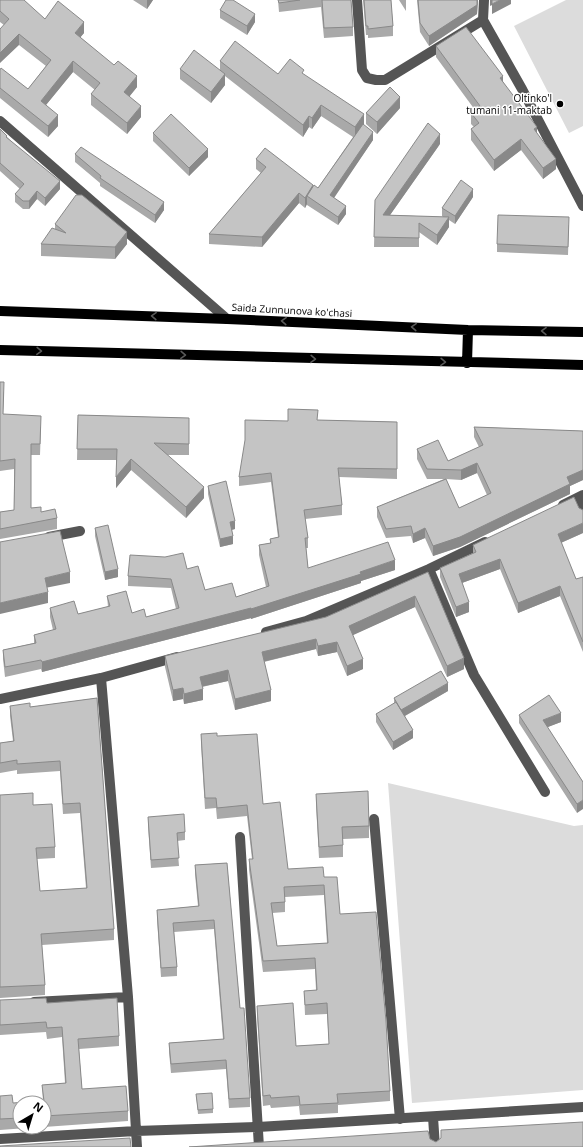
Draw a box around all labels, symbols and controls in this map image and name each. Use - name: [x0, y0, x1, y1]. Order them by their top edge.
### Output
- place label: Oltinko'l tumani 11-maktab: [466, 91, 552, 117]
- marker: Oltinko'l tumani 11-maktab: [555, 99, 565, 109]
- street label: Saida Zunnunova ko'chasi: [231, 300, 353, 320]
- one-way arrow: [151, 312, 157, 320]
- one-way arrow: [281, 317, 287, 326]
- one-way arrow: [411, 323, 417, 332]
- one-way arrow: [541, 327, 547, 335]
- one-way arrow: [36, 347, 42, 356]
- one-way arrow: [180, 351, 186, 359]
- one-way arrow: [310, 355, 316, 363]
- one-way arrow: [440, 358, 446, 367]
- north arrow: [12, 1095, 52, 1135]
- text: N: [30, 1098, 47, 1115]

